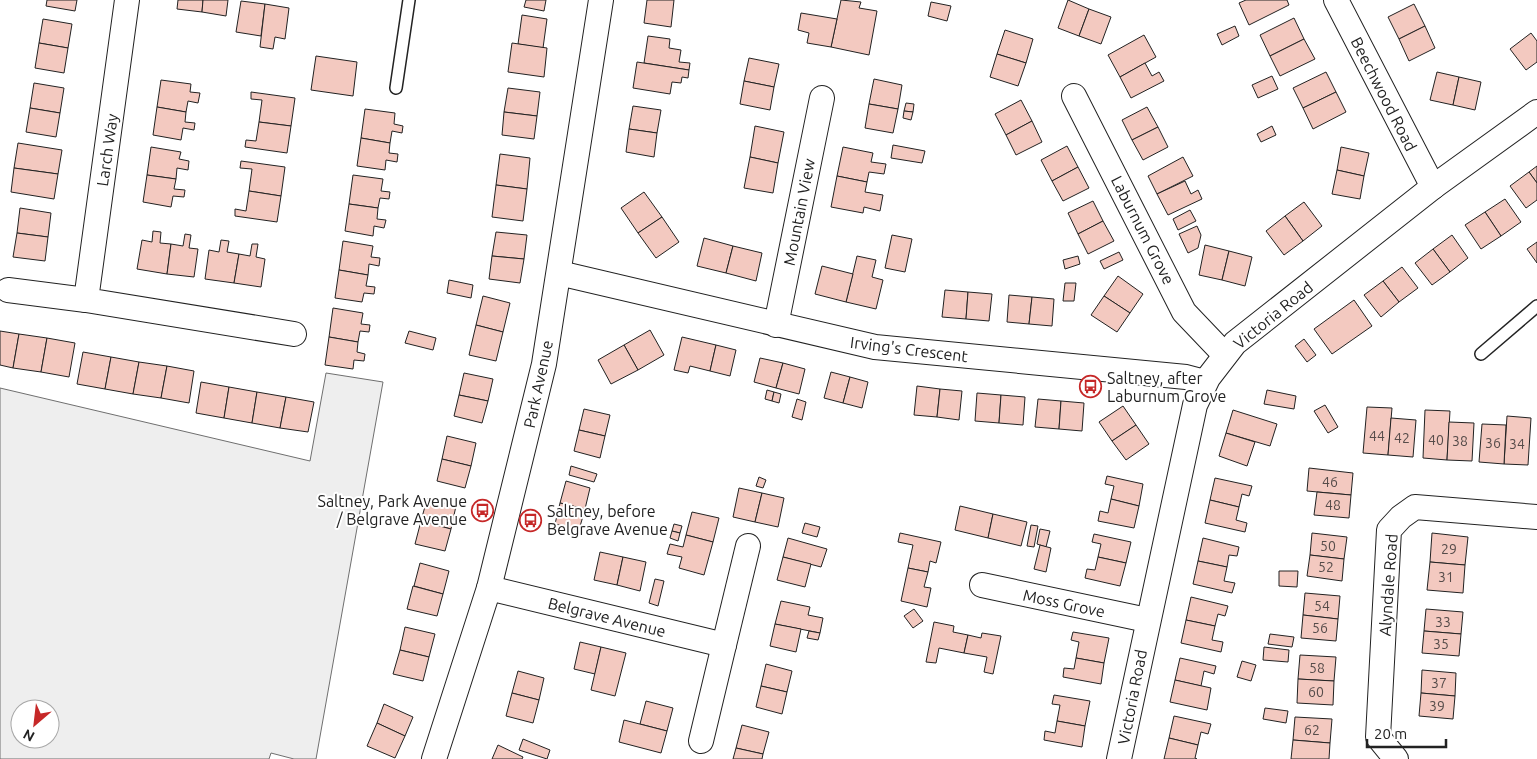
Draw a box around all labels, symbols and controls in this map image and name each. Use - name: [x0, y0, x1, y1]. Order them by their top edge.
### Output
- street label: Beechwood Road: [1348, 34, 1420, 154]
- street label: Larch Way: [93, 112, 121, 187]
- street label: Mountain View: [780, 156, 818, 267]
- street label: Laburnum Grove: [1108, 173, 1178, 287]
- street label: Victoria Road: [1230, 278, 1316, 352]
- street label: Irving's Crescent: [849, 333, 970, 365]
- street label: Park Avenue: [520, 338, 556, 430]
- place label: Saltney, after Laburnum Grove: [1107, 369, 1226, 405]
- bus stop icon: Saltney, after Laburnum Grove: [1079, 375, 1103, 399]
- house number: 44: [1369, 428, 1385, 444]
- house number: 42: [1394, 430, 1410, 446]
- house number: 40: [1428, 432, 1444, 448]
- house number: 38: [1452, 433, 1468, 449]
- house number: 36: [1485, 435, 1501, 451]
- house number: 34: [1509, 436, 1525, 452]
- house number: 46: [1322, 474, 1338, 490]
- place label: Saltney, Park Avenue / Belgrave Avenue: [318, 492, 467, 528]
- house number: 48: [1325, 497, 1341, 513]
- bus stop icon: Saltney, Park Avenue / Belgrave Avenue: [471, 498, 495, 522]
- place label: Saltney, before Belgrave Avenue: [547, 502, 668, 538]
- bus stop icon: Saltney, before Belgrave Avenue: [519, 508, 543, 532]
- street label: Alyndale Road: [1375, 533, 1401, 637]
- house number: 50: [1320, 538, 1336, 554]
- house number: 29: [1441, 541, 1457, 557]
- house number: 52: [1318, 559, 1334, 575]
- house number: 31: [1438, 569, 1454, 585]
- street label: Moss Grove: [1021, 586, 1107, 620]
- street label: Belgrave Avenue: [546, 594, 668, 640]
- house number: 54: [1314, 598, 1330, 614]
- house number: 33: [1435, 614, 1451, 630]
- house number: 56: [1312, 620, 1328, 636]
- house number: 35: [1433, 636, 1449, 652]
- street label: Victoria Road: [1114, 648, 1150, 746]
- house number: 58: [1309, 660, 1325, 676]
- house number: 37: [1431, 675, 1447, 691]
- house number: 60: [1308, 684, 1324, 700]
- house number: 39: [1429, 698, 1445, 714]
- north arrow: [10, 699, 60, 749]
- scale bar: [1367, 716, 1446, 748]
- house number: 62: [1304, 722, 1320, 738]
- text: 20 m: [1374, 725, 1407, 742]
- text: N: [21, 726, 37, 745]

